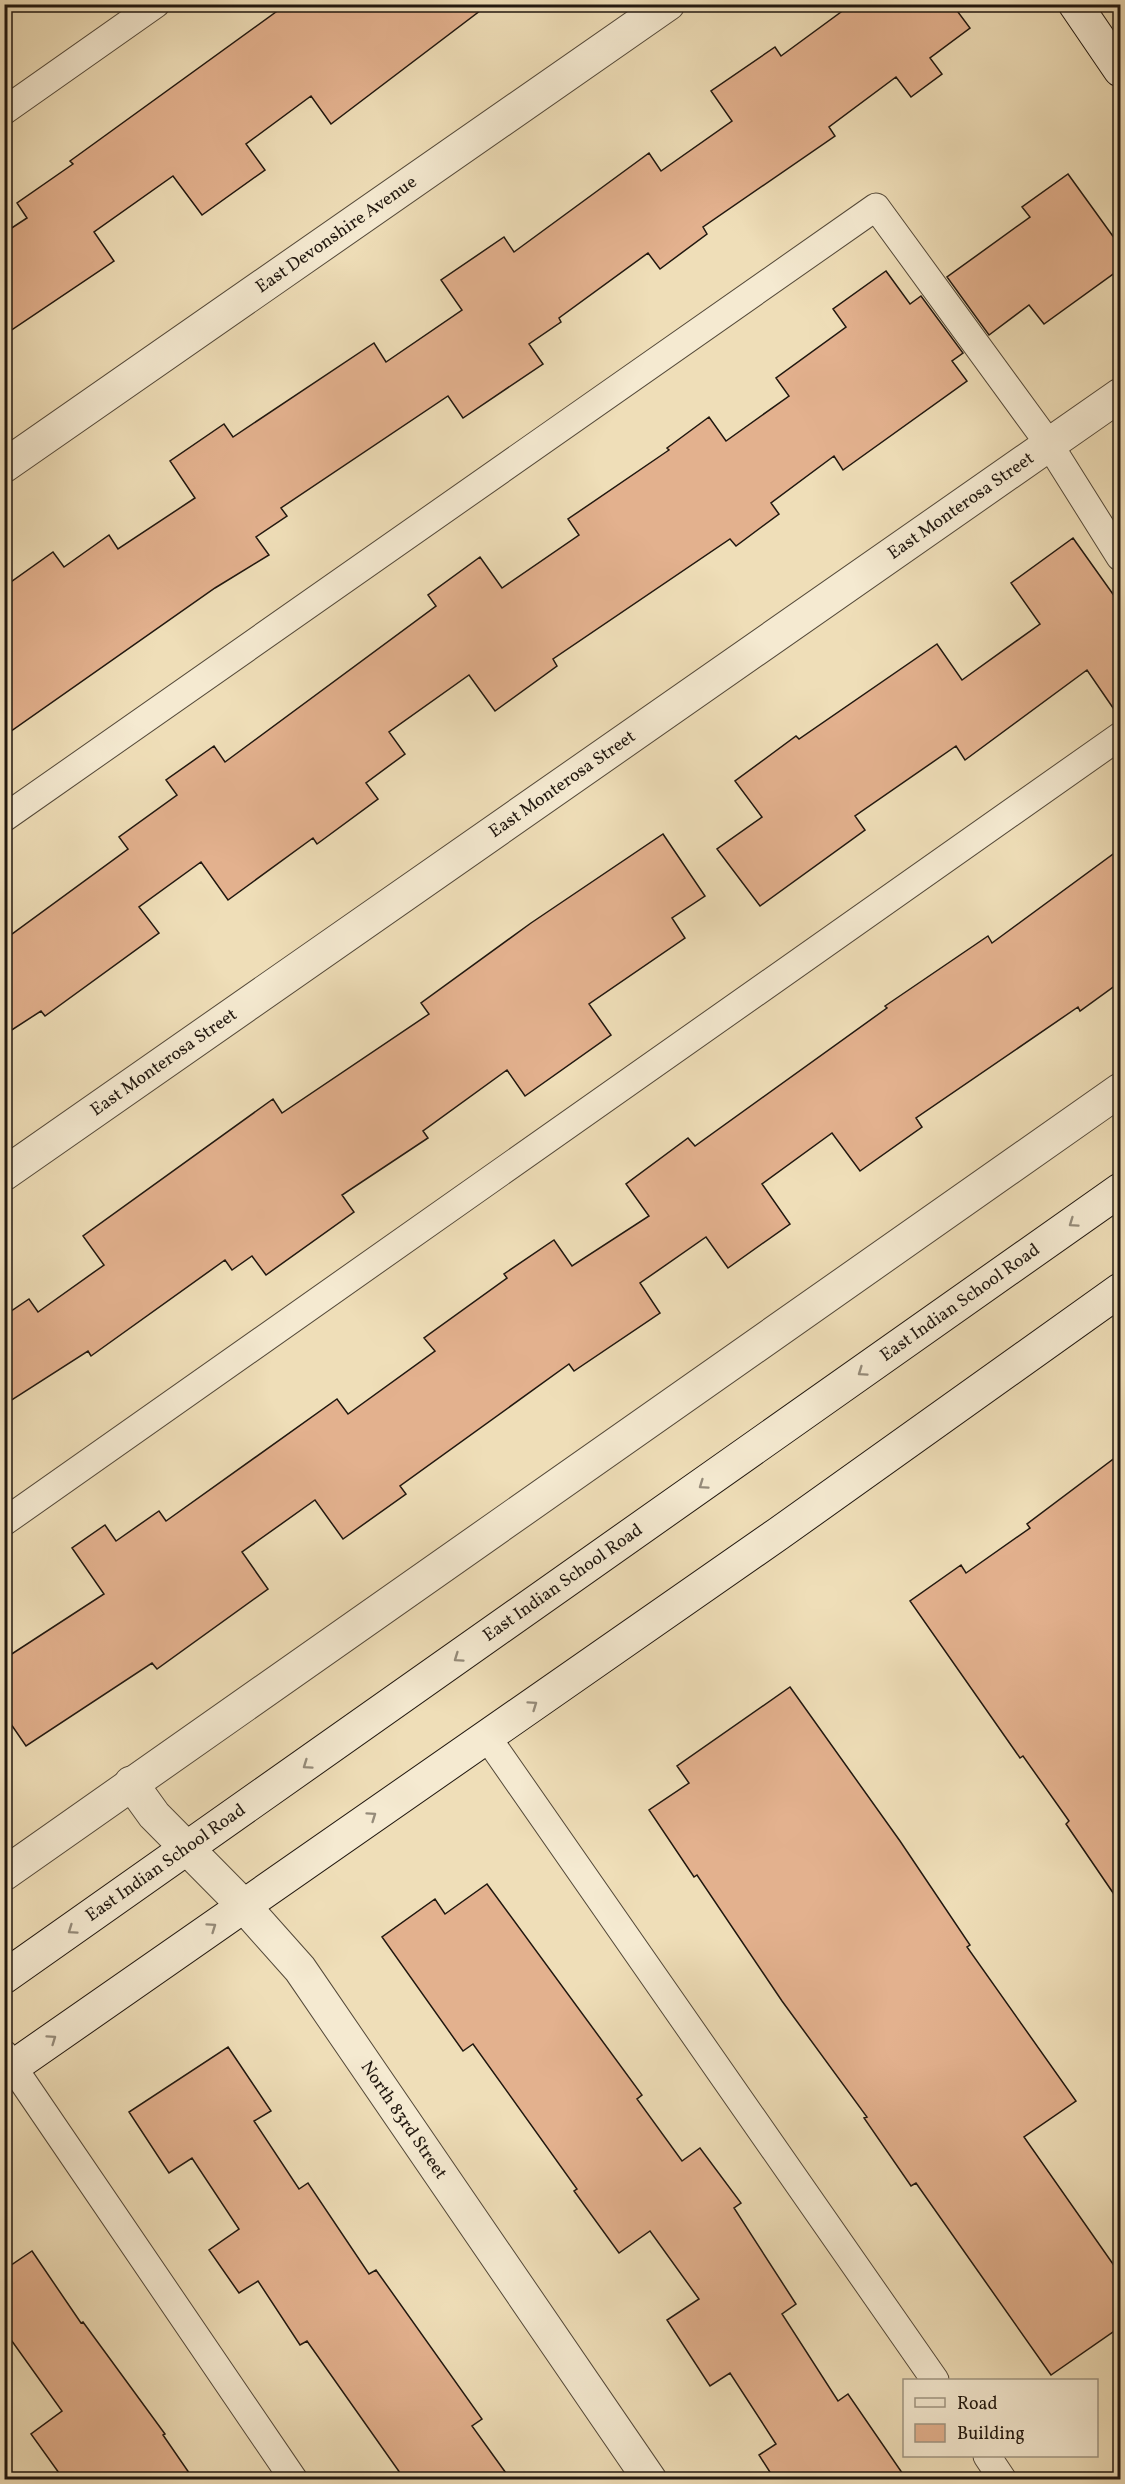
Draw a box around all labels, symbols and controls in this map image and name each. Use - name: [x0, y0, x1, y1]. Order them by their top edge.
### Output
- street label: East Devonshire Avenue: [251, 170, 422, 300]
- street label: East Monterosa Street: [883, 446, 1039, 566]
- street label: East Monterosa Street: [484, 724, 641, 844]
- street label: East Monterosa Street: [86, 1002, 242, 1122]
- one-way arrow: [1068, 1216, 1079, 1227]
- street label: East Indian School Road: [875, 1238, 1045, 1368]
- one-way arrow: [858, 1365, 869, 1376]
- one-way arrow: [698, 1478, 709, 1489]
- street label: East Indian School Road: [478, 1518, 648, 1648]
- one-way arrow: [453, 1651, 464, 1662]
- one-way arrow: [526, 1701, 537, 1712]
- one-way arrow: [302, 1758, 313, 1769]
- street label: East Indian School Road: [81, 1798, 251, 1928]
- one-way arrow: [366, 1812, 377, 1823]
- one-way arrow: [67, 1923, 78, 1934]
- one-way arrow: [205, 1923, 216, 1934]
- one-way arrow: [46, 2035, 57, 2046]
- street label: North 83rd Street: [354, 2056, 453, 2184]
- legend: [903, 2379, 1098, 2457]
- text: Road: [957, 2392, 998, 2417]
- text: Building: [957, 2422, 1025, 2447]

